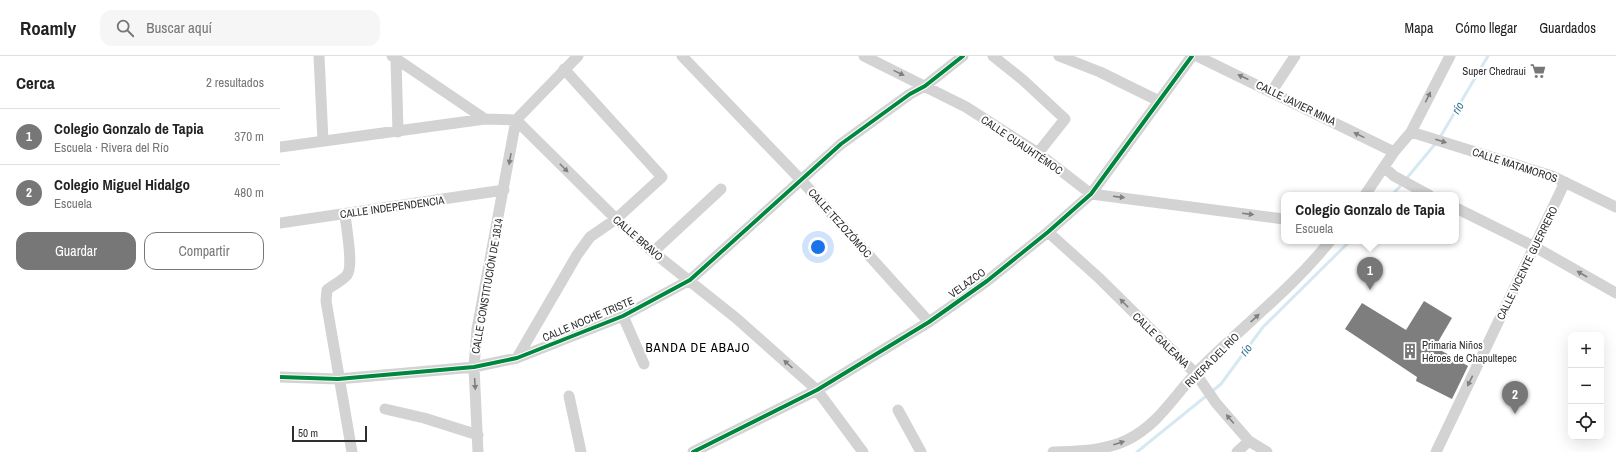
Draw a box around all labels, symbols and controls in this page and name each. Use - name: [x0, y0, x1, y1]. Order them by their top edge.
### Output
- search box: [100, 10, 380, 46]
- text: Roamly: [20, 15, 76, 41]
- icon: search: [114, 17, 136, 39]
- text: Buscar aquí: [146, 17, 212, 38]
- text: Mapa: [1405, 19, 1433, 37]
- text: Cómo llegar: [1455, 19, 1517, 37]
- text: Guardados: [1539, 19, 1596, 37]
- supermarket icon: Super Chedraui: [1529, 62, 1547, 80]
- place label: Super Chedraui: [1462, 64, 1526, 78]
- one-way arrow: [893, 70, 904, 76]
- text: Cerca: [16, 71, 55, 94]
- text: 2 resultados: [206, 74, 264, 91]
- one-way arrow: [1236, 74, 1248, 80]
- street label: CALLE JAVIER MINA: [1254, 78, 1339, 129]
- one-way arrow: [1425, 91, 1431, 103]
- water label: río: [1448, 99, 1468, 117]
- street label: CALLE CUAUHTÉMOC: [978, 112, 1066, 178]
- text: Colegio Gonzalo de Tapia: [54, 118, 203, 139]
- text: 1: [26, 128, 32, 145]
- text: 370 m: [234, 128, 264, 145]
- one-way arrow: [1354, 131, 1365, 138]
- one-way arrow: [1435, 138, 1447, 144]
- text: Escuela · Rivera del Río: [54, 139, 169, 156]
- street label: CALLE MATAMOROS: [1471, 145, 1559, 185]
- one-way arrow: [506, 153, 512, 165]
- one-way arrow: [559, 163, 569, 172]
- text: Colegio Miguel Hidalgo: [54, 174, 190, 195]
- text: 2: [26, 184, 32, 201]
- text: 480 m: [234, 184, 264, 201]
- street label: CALLE TEZOZÓMOC: [805, 185, 875, 261]
- popup: [1281, 192, 1459, 244]
- street label: CALLE INDEPENDENCIA: [339, 193, 446, 221]
- one-way arrow: [1113, 194, 1125, 201]
- text: Escuela: [54, 195, 92, 212]
- text: Colegio Gonzalo de Tapia: [1295, 199, 1445, 220]
- street label: CALLE VICENTE GUERRERO: [1493, 204, 1561, 322]
- one-way arrow: [1242, 211, 1254, 217]
- street label: CALLE BRAVO: [610, 212, 666, 264]
- street label: CALLE CONSTITUCIÓN DE 1814: [468, 217, 506, 355]
- text: Escuela: [1295, 220, 1333, 237]
- button: Guardar: [16, 232, 136, 270]
- button: Compartir: [144, 232, 264, 270]
- your location: [808, 237, 828, 257]
- pin: 1: [1357, 257, 1383, 290]
- street label: VELAZCO: [946, 265, 988, 301]
- one-way arrow: [1576, 271, 1588, 277]
- street label: CALLE NOCHE TRISTE: [540, 293, 636, 345]
- one-way arrow: [1119, 298, 1129, 308]
- street label: CALLE GALEANA: [1130, 309, 1193, 371]
- one-way arrow: [1250, 314, 1260, 323]
- street label: RIVERA DEL RÍO: [1182, 330, 1242, 390]
- map controls: [1568, 332, 1604, 440]
- button: +: [1568, 332, 1604, 368]
- place label: Primaria Niños Héroes de Chapultepec: [1422, 338, 1517, 365]
- district label: BANDA DE ABAJO: [645, 339, 751, 356]
- water label: río: [1236, 340, 1256, 359]
- building icon: Primaria Niños Héroes de Chapultepec: [1401, 342, 1419, 360]
- one-way arrow: [783, 359, 793, 369]
- button: −: [1568, 368, 1604, 404]
- one-way arrow: [1467, 376, 1473, 387]
- one-way arrow: [471, 378, 478, 390]
- pin: 2: [1502, 381, 1528, 414]
- button: locate: [1568, 404, 1604, 440]
- one-way arrow: [1226, 414, 1235, 425]
- scale bar: [292, 424, 367, 443]
- text: 50 m: [298, 426, 318, 440]
- one-way arrow: [1113, 440, 1125, 446]

